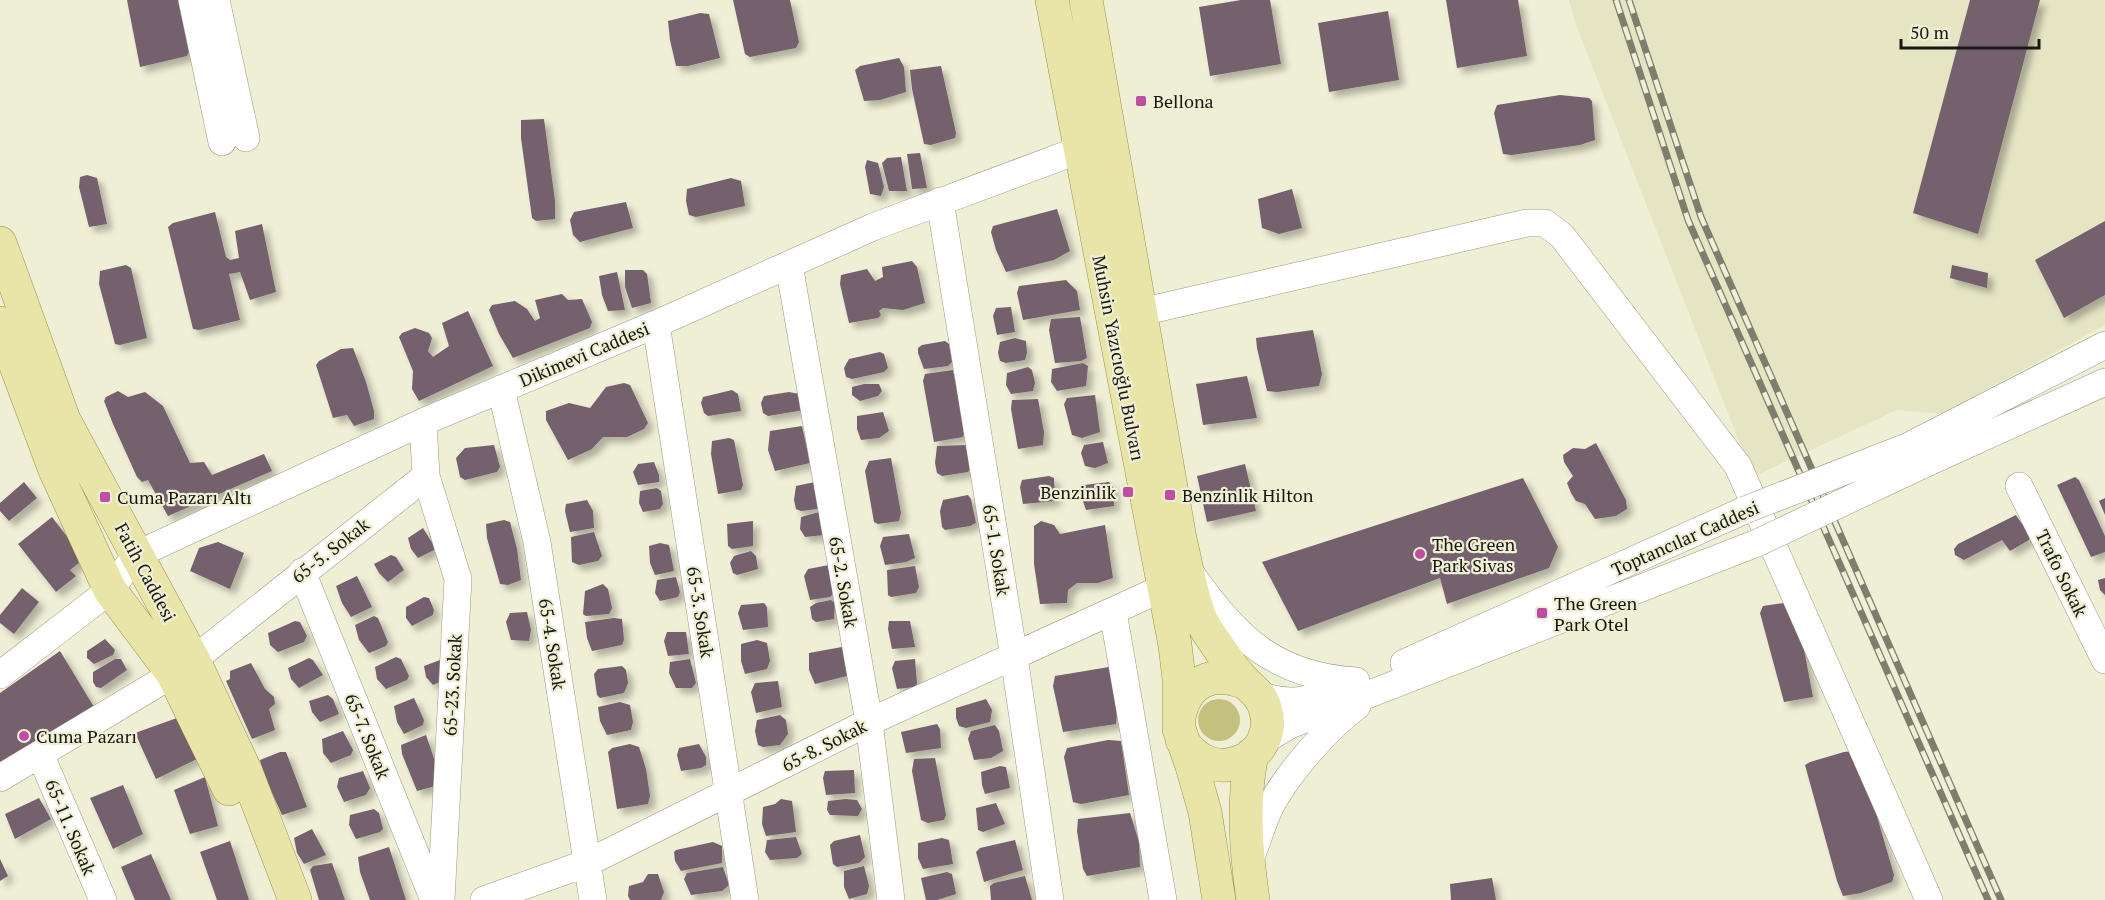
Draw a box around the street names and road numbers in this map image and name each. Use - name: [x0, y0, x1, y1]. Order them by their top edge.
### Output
- street label: Muhsin Yazıcıoğlu Bulvarı: [1087, 253, 1151, 463]
- street label: Dikimevi Caddesi: [515, 316, 653, 392]
- street label: Toptancılar Caddesi: [1608, 495, 1762, 581]
- street label: 65-1. Sokak: [978, 502, 1016, 598]
- street label: 65-5. Sokak: [286, 512, 374, 588]
- street label: Fatih Caddesi: [110, 518, 182, 626]
- street label: Trafo Sokak: [2031, 525, 2094, 621]
- street label: 65-2. Sokak: [824, 534, 864, 630]
- street label: 65-3. Sokak: [682, 564, 720, 660]
- street label: 65-4. Sokak: [534, 596, 572, 692]
- street label: 65-23. Sokak: [437, 633, 467, 737]
- street label: 65-7. Sokak: [340, 690, 396, 783]
- street label: 65-8. Sokak: [777, 713, 871, 777]
- street label: 65-11. Sokak: [40, 775, 102, 879]

